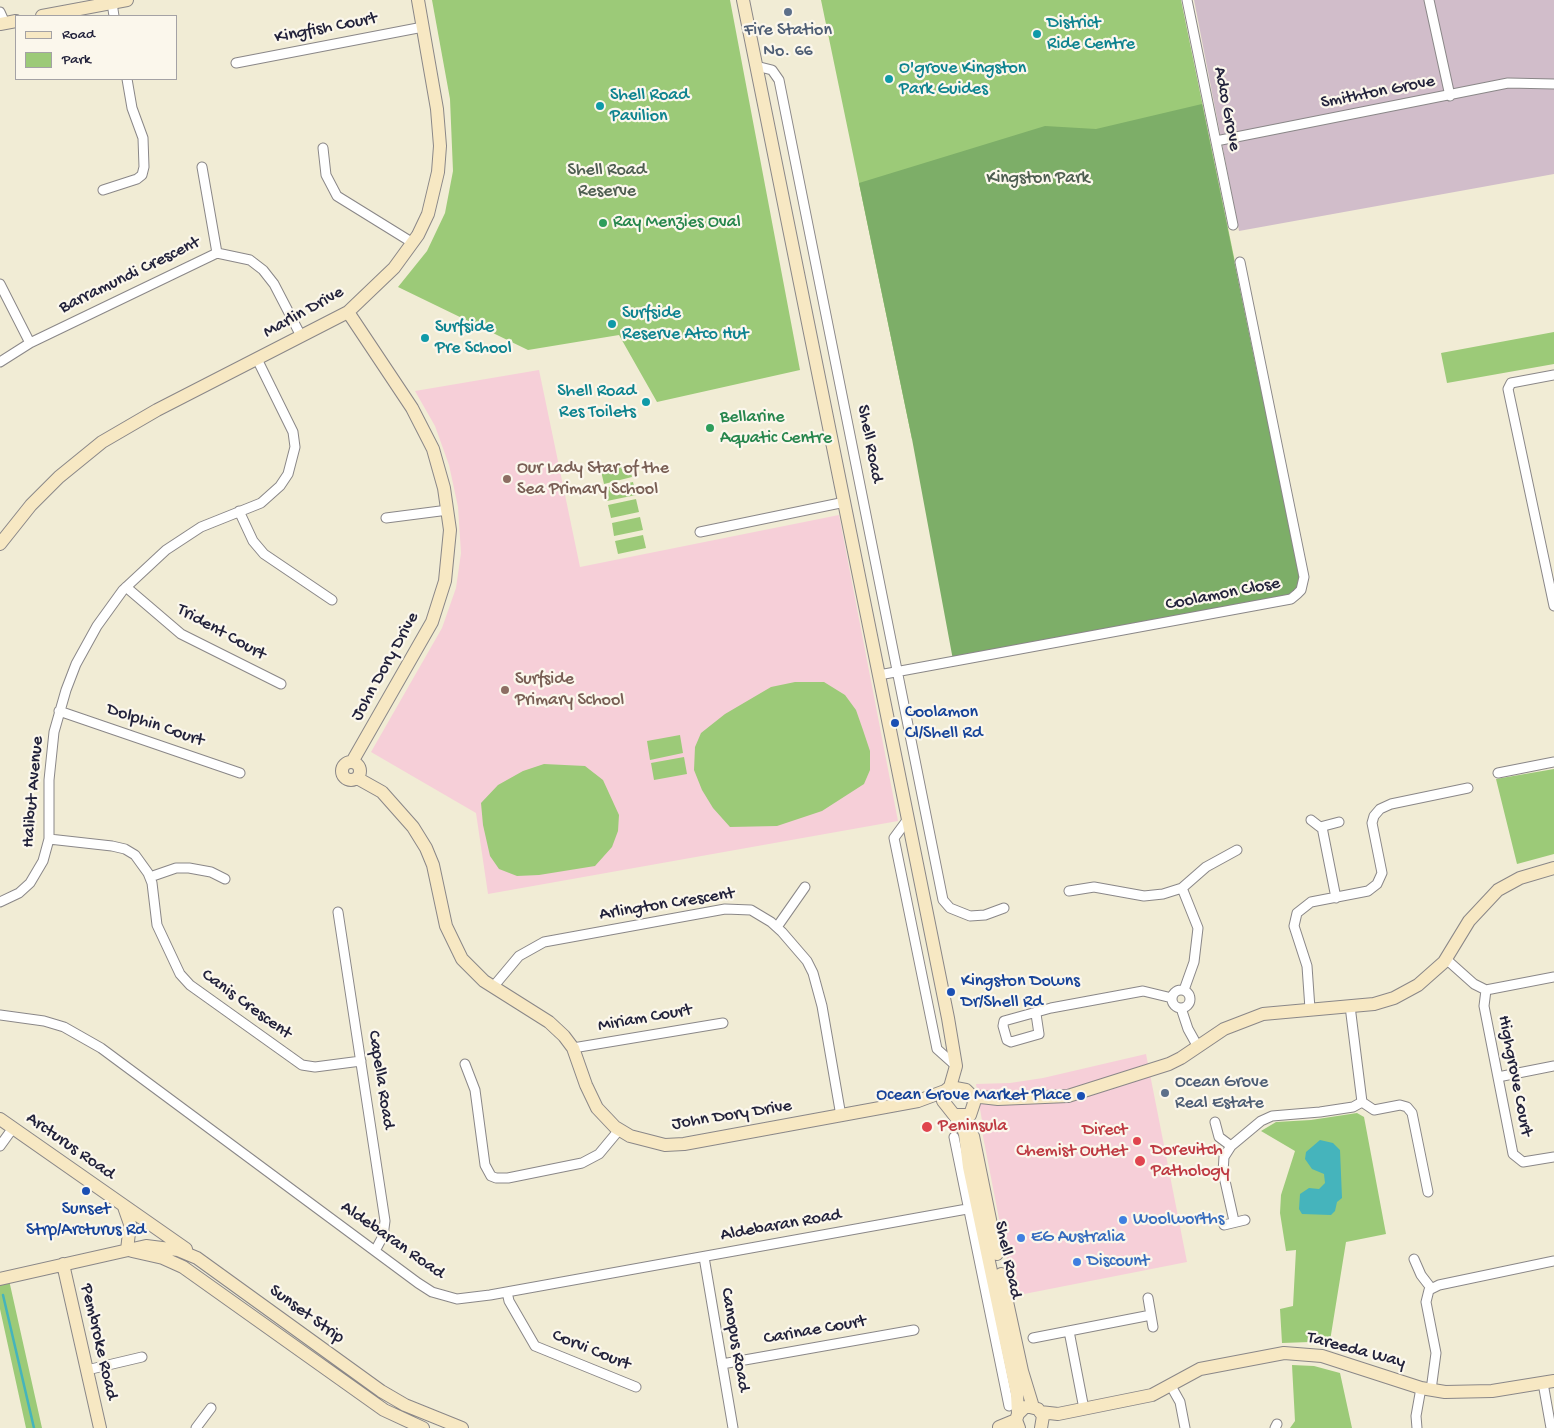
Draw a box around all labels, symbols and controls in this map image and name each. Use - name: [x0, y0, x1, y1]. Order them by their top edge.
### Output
- marker: Fire Station No. 66: [782, 6, 794, 18]
- street label: Kingfish Court: [273, 8, 379, 50]
- place label: District Ride Centre: [1047, 13, 1135, 56]
- legend: [15, 15, 178, 80]
- place label: Fire Station No. 66: [744, 20, 832, 62]
- text: Road: [62, 26, 95, 44]
- marker: District Ride Centre: [1031, 28, 1043, 40]
- text: Park: [62, 51, 91, 69]
- place label: O'grove Kingston Park Guides: [899, 58, 1026, 100]
- street label: Adco Grove: [1207, 65, 1245, 153]
- street label: Smithton Grove: [1319, 71, 1437, 115]
- marker: O'grove Kingston Park Guides: [883, 73, 895, 85]
- place label: Shell Road Pavilion: [610, 85, 689, 128]
- marker: Shell Road Pavilion: [594, 100, 606, 112]
- park label: Shell Road Reserve: [568, 160, 646, 202]
- park label: Kingston Park: [986, 168, 1090, 190]
- place label: Ray Menzies Oval: [613, 212, 741, 234]
- marker: Ray Menzies Oval: [597, 217, 609, 229]
- street label: Barramundi Crescent: [56, 233, 204, 319]
- street label: Marlin Drive: [260, 282, 348, 344]
- place label: Surfside Reserve Atco Hut: [622, 303, 748, 346]
- place label: Surfside Pre School: [435, 317, 512, 359]
- marker: Surfside Reserve Atco Hut: [606, 318, 618, 330]
- marker: Surfside Pre School: [419, 332, 431, 344]
- place label: Shell Road Res Toilets: [557, 381, 636, 424]
- marker: Shell Road Res Toilets: [640, 396, 652, 408]
- street label: Shell Road: [851, 403, 887, 485]
- place label: Bellarine Aquatic Centre: [720, 407, 832, 449]
- marker: Bellarine Aquatic Centre: [704, 422, 716, 434]
- place label: Our Lady Star of the Sea Primary School: [517, 458, 669, 500]
- marker: Our Lady Star of the Sea Primary School: [501, 473, 513, 485]
- street label: Coolamon Close: [1164, 573, 1282, 617]
- street label: Trident Court: [173, 600, 269, 666]
- street label: John Dory Drive: [347, 609, 425, 725]
- place label: Surfside Primary School: [515, 669, 624, 712]
- marker: Surfside Primary School: [499, 684, 511, 696]
- street label: Dolphin Court: [103, 699, 207, 753]
- place label: Coolamon Cl/Shell Rd: [905, 702, 983, 744]
- marker: Coolamon Cl/Shell Rd: [889, 717, 901, 729]
- street label: Halibut Avenue: [18, 735, 50, 849]
- street label: Arlington Crescent: [598, 884, 736, 926]
- street label: Canis Crescent: [197, 965, 295, 1045]
- place label: Kingston Downs Dr/Shell Rd: [961, 971, 1080, 1014]
- marker: Kingston Downs Dr/Shell Rd: [945, 986, 957, 998]
- street label: Miriam Court: [596, 1000, 694, 1038]
- street label: Highgrove Court: [1492, 1014, 1536, 1138]
- street label: Capella Road: [362, 1029, 398, 1131]
- place label: Ocean Grove Real Estate: [1175, 1072, 1268, 1114]
- place label: Ocean Grove Market Place: [876, 1085, 1071, 1107]
- marker: Ocean Grove Real Estate: [1159, 1087, 1171, 1099]
- marker: Ocean Grove Market Place: [1075, 1090, 1087, 1102]
- street label: John Dory Drive: [670, 1096, 794, 1136]
- street label: Arcturus Road: [21, 1108, 119, 1186]
- place label: Peninsula: [938, 1116, 1007, 1138]
- marker: Peninsula: [920, 1120, 934, 1134]
- place label: Direct Chemist Outlet: [1016, 1120, 1127, 1162]
- marker: Direct Chemist Outlet: [1131, 1135, 1143, 1147]
- place label: Dorevitch Pathology: [1151, 1140, 1230, 1182]
- marker: Dorevitch Pathology: [1133, 1154, 1147, 1168]
- marker: Sunset Strp/Arcturus Rd: [80, 1185, 92, 1197]
- street label: Aldebaran Road: [336, 1197, 448, 1285]
- place label: Sunset Strp/Arcturus Rd: [26, 1199, 146, 1242]
- street label: Aldebaran Road: [719, 1205, 843, 1247]
- place label: Woolworths: [1133, 1209, 1224, 1231]
- marker: Woolworths: [1117, 1214, 1129, 1226]
- street label: Shell Road: [988, 1219, 1026, 1301]
- place label: EG Australia: [1031, 1227, 1125, 1249]
- marker: EG Australia: [1015, 1232, 1027, 1244]
- place label: Discount: [1087, 1251, 1149, 1273]
- marker: Discount: [1071, 1256, 1083, 1268]
- street label: Sunset Strip: [264, 1280, 348, 1350]
- street label: Pembroke Road: [74, 1282, 122, 1402]
- street label: Canopus Road: [714, 1286, 754, 1394]
- street label: Carinae Court: [762, 1311, 868, 1351]
- street label: Corvi Court: [549, 1325, 633, 1377]
- street label: Tareeda Way: [1305, 1328, 1407, 1374]

